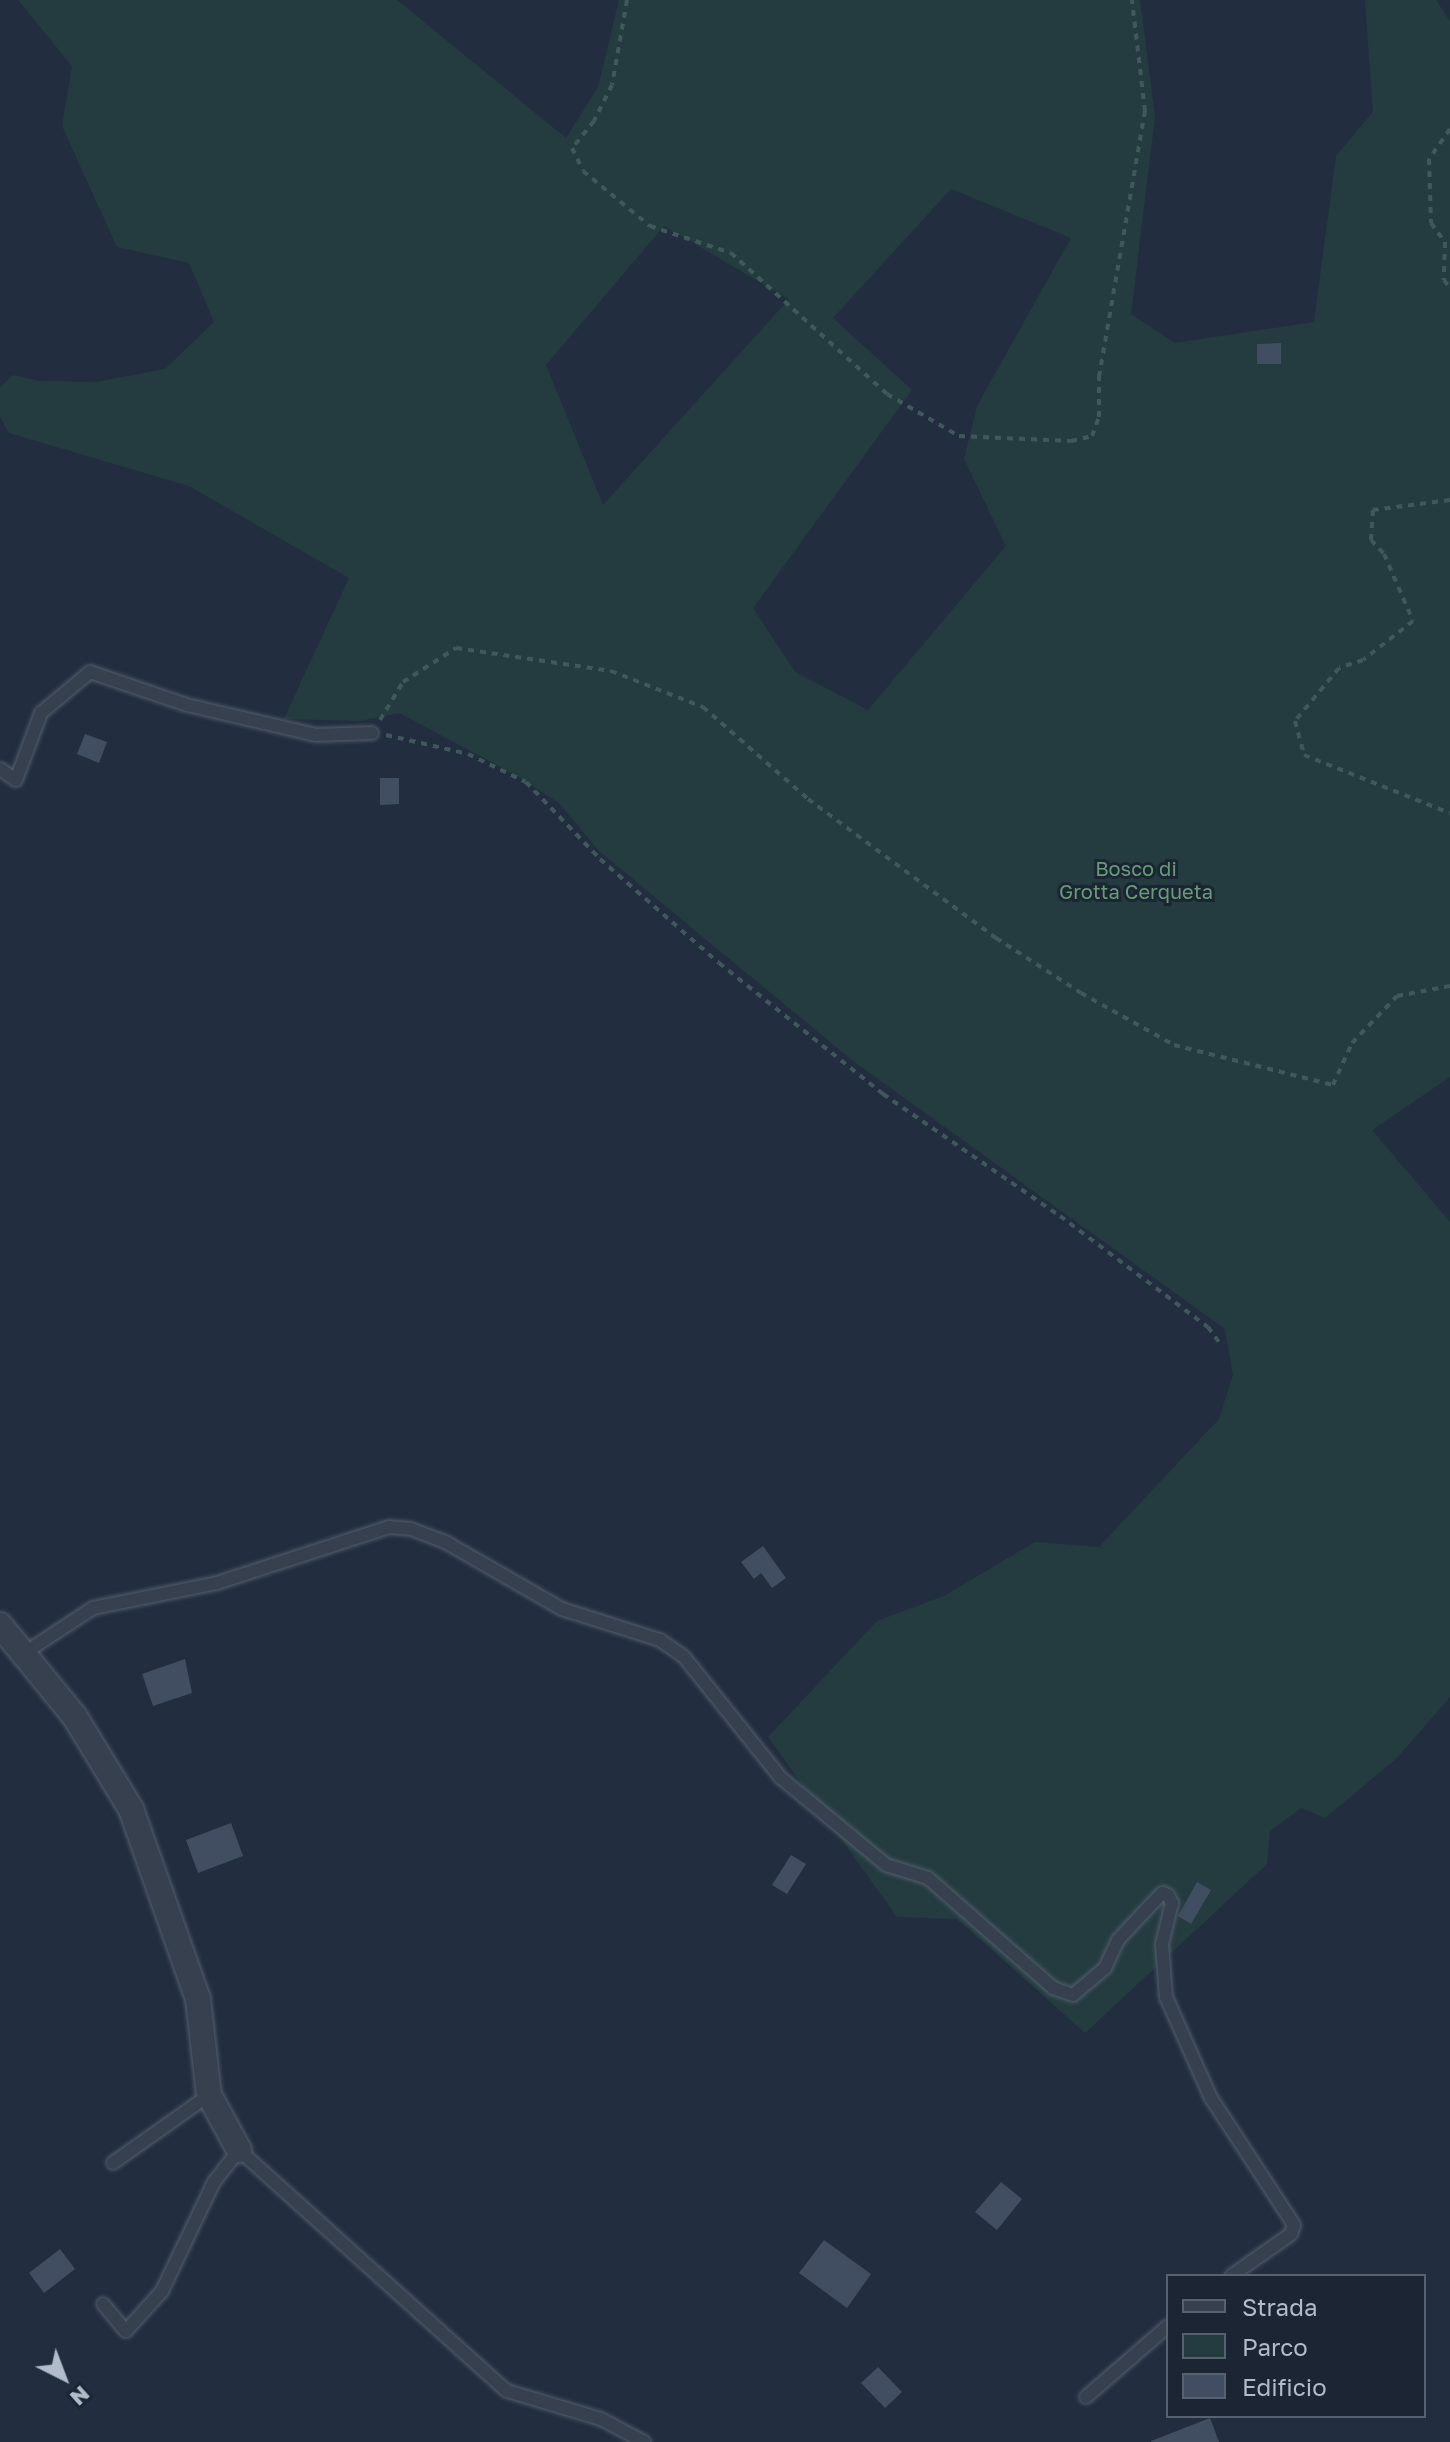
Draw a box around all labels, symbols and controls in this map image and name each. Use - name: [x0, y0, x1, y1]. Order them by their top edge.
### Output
- park label: Bosco di Grotta Cerqueta: [1059, 856, 1213, 903]
- legend: [1166, 2274, 1426, 2418]
- text: Strada: [1242, 2292, 1317, 2321]
- text: Parco: [1242, 2332, 1308, 2361]
- north arrow: [24, 2338, 104, 2418]
- text: Edificio: [1242, 2372, 1327, 2401]
- text: N: [65, 2381, 96, 2412]

